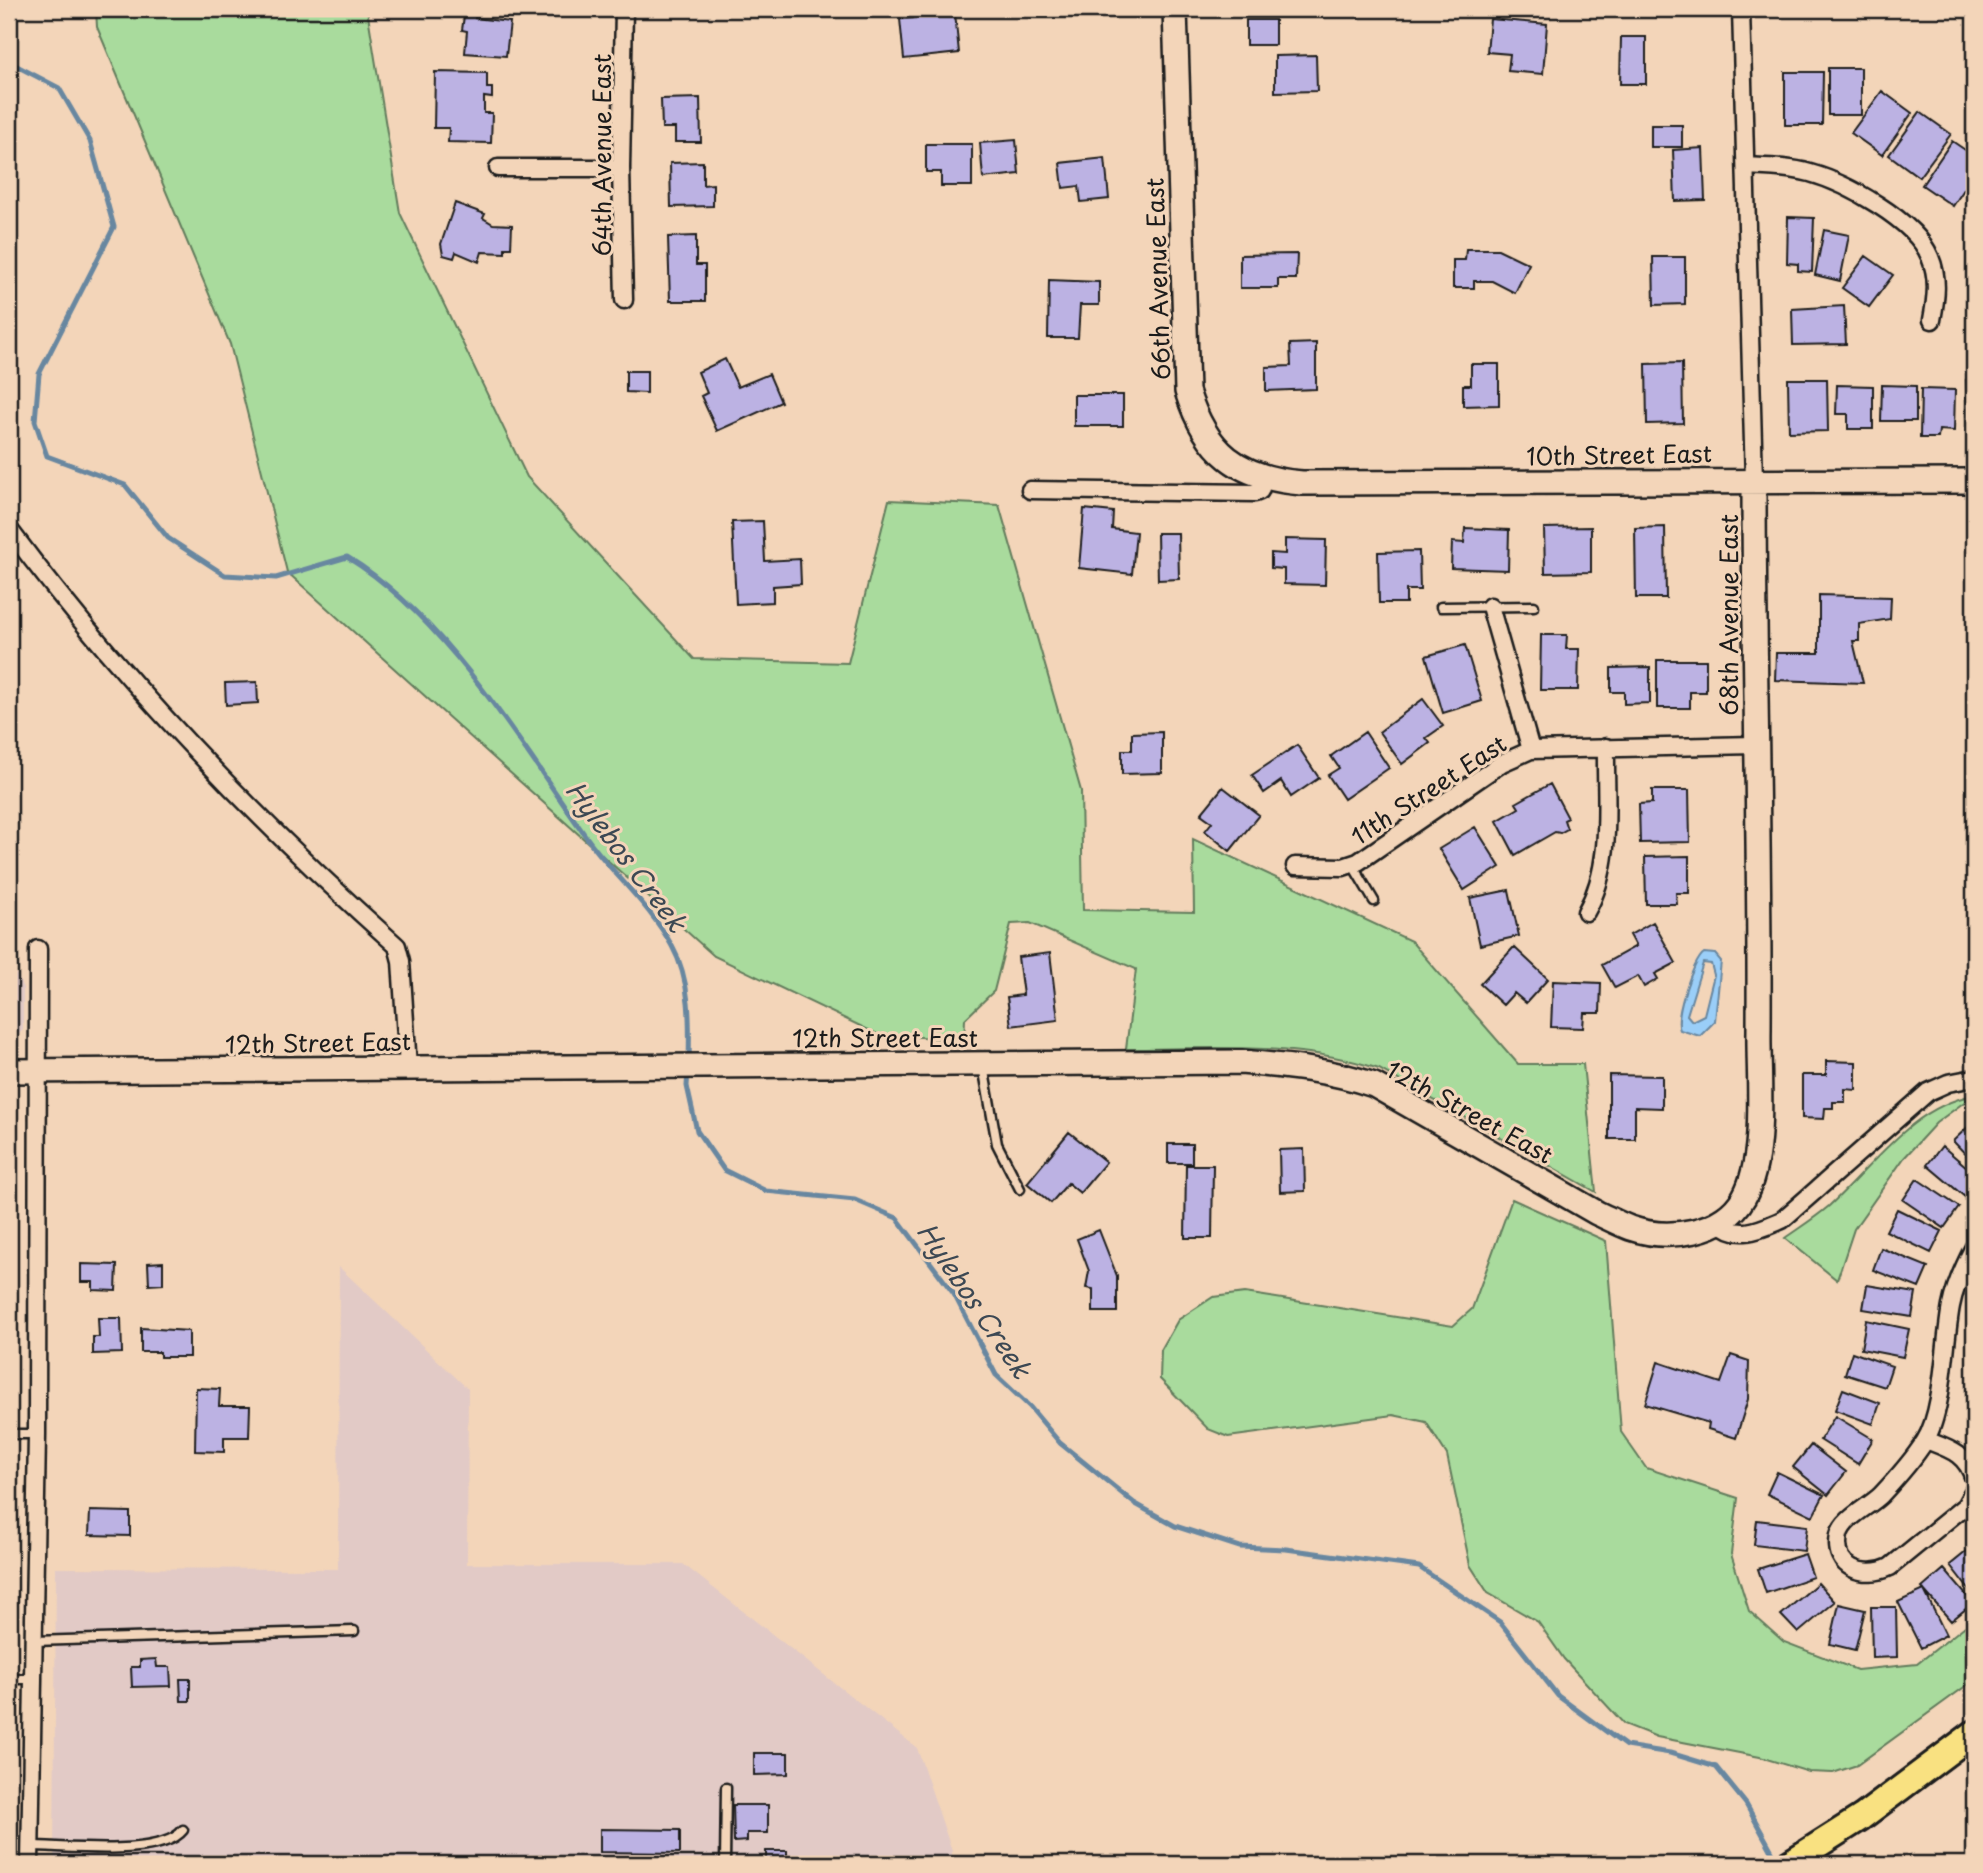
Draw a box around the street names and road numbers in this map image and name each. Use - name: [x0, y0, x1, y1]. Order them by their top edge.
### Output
- street label: 64th Avenue East: [583, 54, 619, 256]
- street label: 66th Avenue East: [1135, 177, 1179, 381]
- street label: 10th Street East: [1526, 434, 1712, 474]
- street label: 68th Avenue East: [1710, 514, 1746, 716]
- street label: 11th Street East: [1343, 725, 1513, 853]
- street label: 12th Street East: [792, 1019, 978, 1055]
- street label: 12th Street East: [225, 1022, 411, 1062]
- street label: 12th Street East: [1380, 1050, 1560, 1172]

